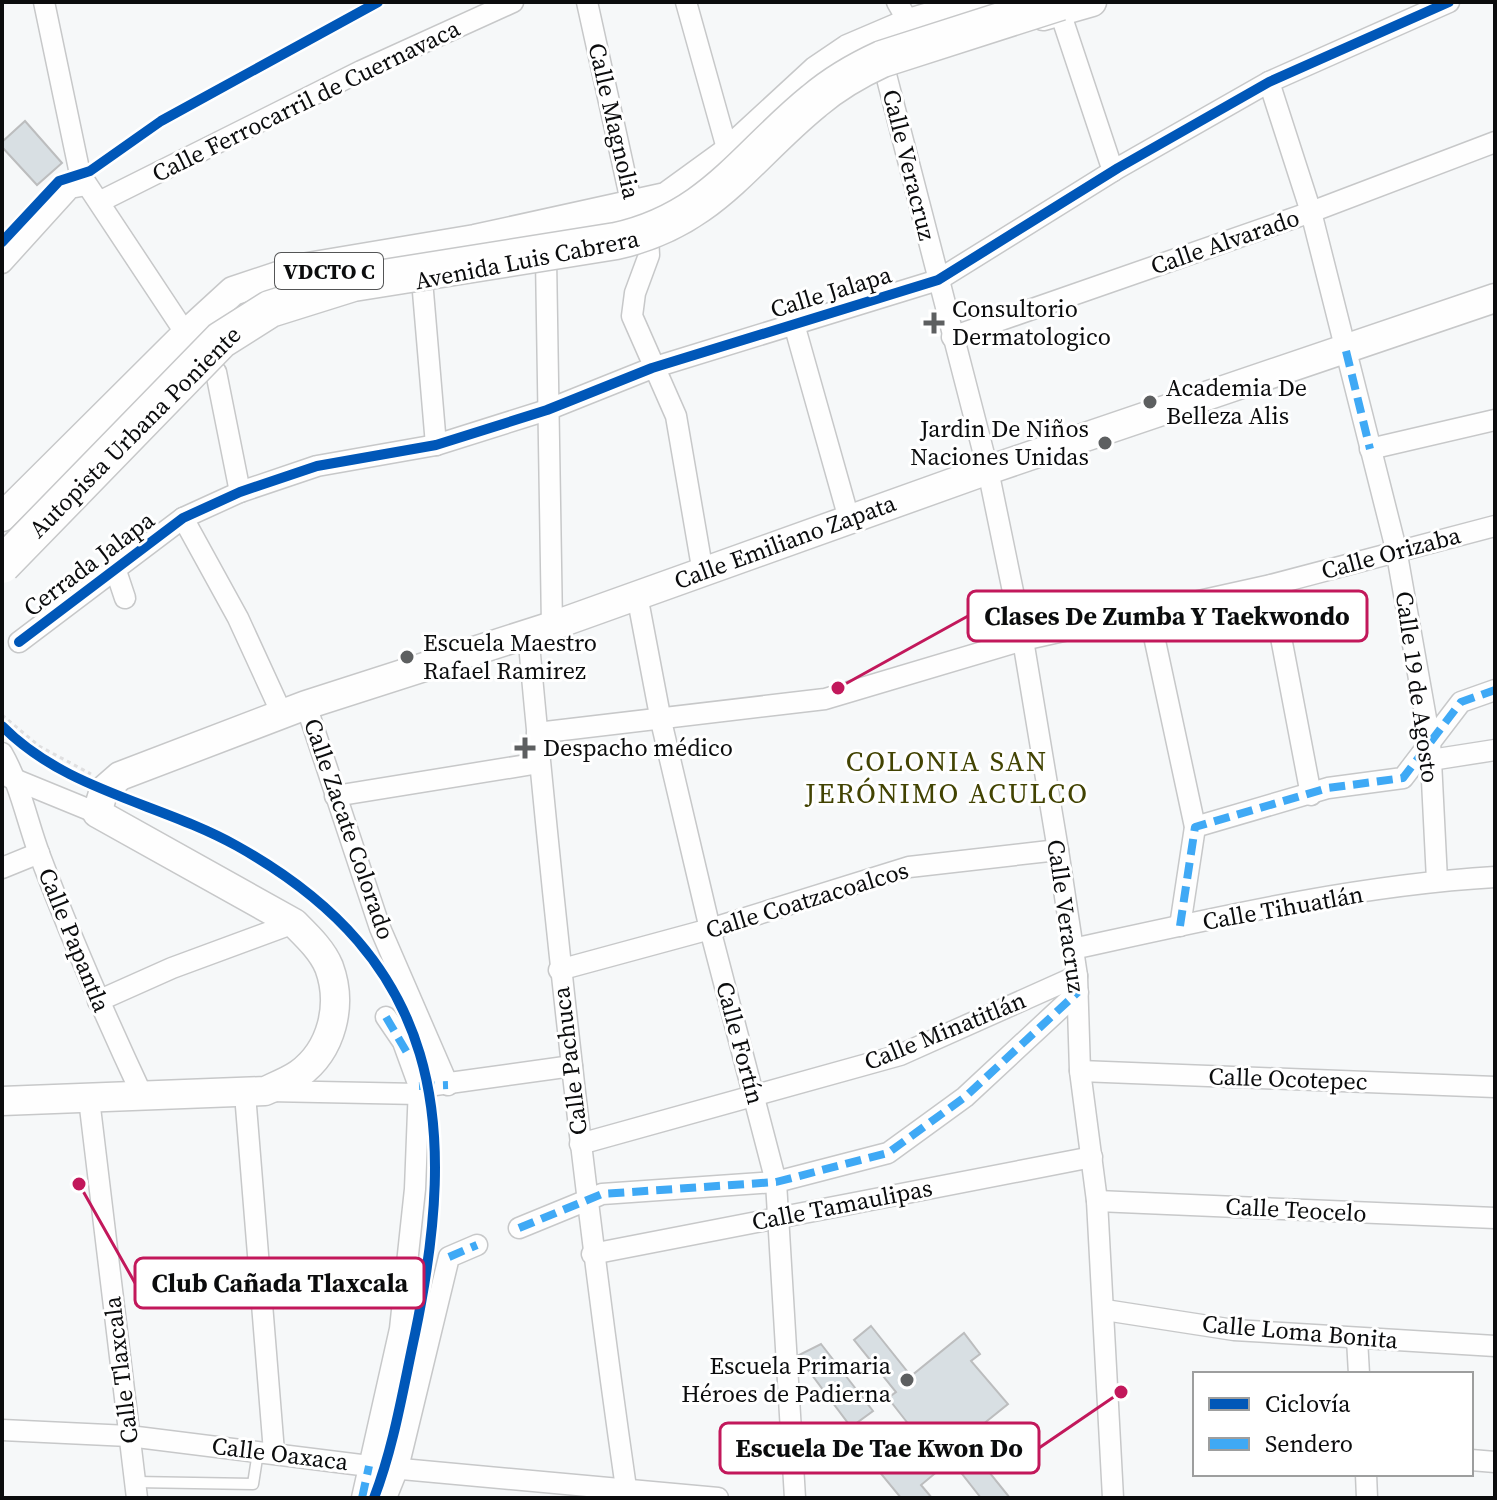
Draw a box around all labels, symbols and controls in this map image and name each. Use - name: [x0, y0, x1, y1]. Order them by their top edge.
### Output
- street label: Calle Ferrocarril de Cuernavaca: [146, 11, 466, 190]
- street label: Calle Magnolia: [581, 40, 649, 203]
- street label: Calle Veracruz: [875, 86, 944, 244]
- street label: Calle Alvarado: [1146, 201, 1304, 282]
- street label: Avenida Luis Cabrera: [412, 221, 643, 297]
- road number: VDCTO C: [275, 253, 383, 289]
- street label: Calle Jalapa: [766, 257, 896, 326]
- place label: Consultorio Dermatologico: [952, 292, 1111, 353]
- marker: Consultorio Dermatologico: [923, 312, 945, 334]
- street label: Autopista Urbana Poniente: [21, 318, 248, 545]
- place label: Academia De Belleza Alis: [1166, 371, 1307, 432]
- marker: Academia De Belleza Alis: [1141, 393, 1159, 411]
- place label: Jardin De Niños Naciones Unidas: [910, 412, 1089, 473]
- marker: Jardin De Niños Naciones Unidas: [1096, 434, 1114, 452]
- street label: Calle Emiliano Zapata: [669, 486, 901, 597]
- street label: Cerrada Jalapa: [16, 503, 162, 624]
- street label: Calle Orizaba: [1318, 518, 1465, 587]
- street label: Calle 19 de Agosto: [1388, 589, 1447, 785]
- callout: Clases De Zumba Y Taekwondo: [968, 591, 1367, 641]
- text: Clases De Zumba Y Taekwondo: [984, 598, 1350, 634]
- place label: Escuela Maestro Rafael Ramirez: [423, 626, 597, 687]
- marker: Escuela Maestro Rafael Ramirez: [398, 648, 416, 666]
- street label: Calle Zacate Colorado: [296, 714, 403, 944]
- place label: Despacho médico: [543, 731, 733, 764]
- marker: Despacho médico: [514, 737, 536, 759]
- district label: COLONIA SAN JERÓNIMO ACULCO: [804, 742, 1089, 812]
- street label: Calle Veracruz: [1039, 837, 1094, 995]
- street label: Calle Coatzacoalcos: [701, 853, 912, 946]
- street label: Calle Papantla: [31, 863, 119, 1018]
- street label: Calle Tihuatlán: [1200, 877, 1366, 938]
- street label: Calle Fortín: [708, 978, 773, 1108]
- street label: Calle Minatitlán: [859, 983, 1030, 1078]
- street label: Calle Pachuca: [544, 984, 595, 1137]
- street label: Calle Ocotepec: [1208, 1059, 1368, 1098]
- street label: Calle Tamaulipas: [749, 1171, 935, 1238]
- street label: Calle Teocelo: [1225, 1189, 1367, 1230]
- callout: Club Cañada Tlaxcala: [135, 1258, 424, 1308]
- text: Club Cañada Tlaxcala: [152, 1265, 409, 1301]
- street label: Calle Tlaxcala: [95, 1294, 146, 1445]
- street label: Calle Loma Bonita: [1201, 1307, 1400, 1357]
- place label: Escuela Primaria Héroes de Padierna: [681, 1349, 892, 1410]
- marker: Escuela Primaria Héroes de Padierna: [898, 1371, 916, 1389]
- legend: [1193, 1372, 1473, 1476]
- text: Ciclovía: [1265, 1387, 1351, 1420]
- callout: Escuela De Tae Kwon Do: [720, 1423, 1039, 1473]
- text: Sendero: [1265, 1427, 1353, 1460]
- street label: Calle Oaxaca: [210, 1429, 351, 1478]
- text: Escuela De Tae Kwon Do: [735, 1430, 1023, 1466]

